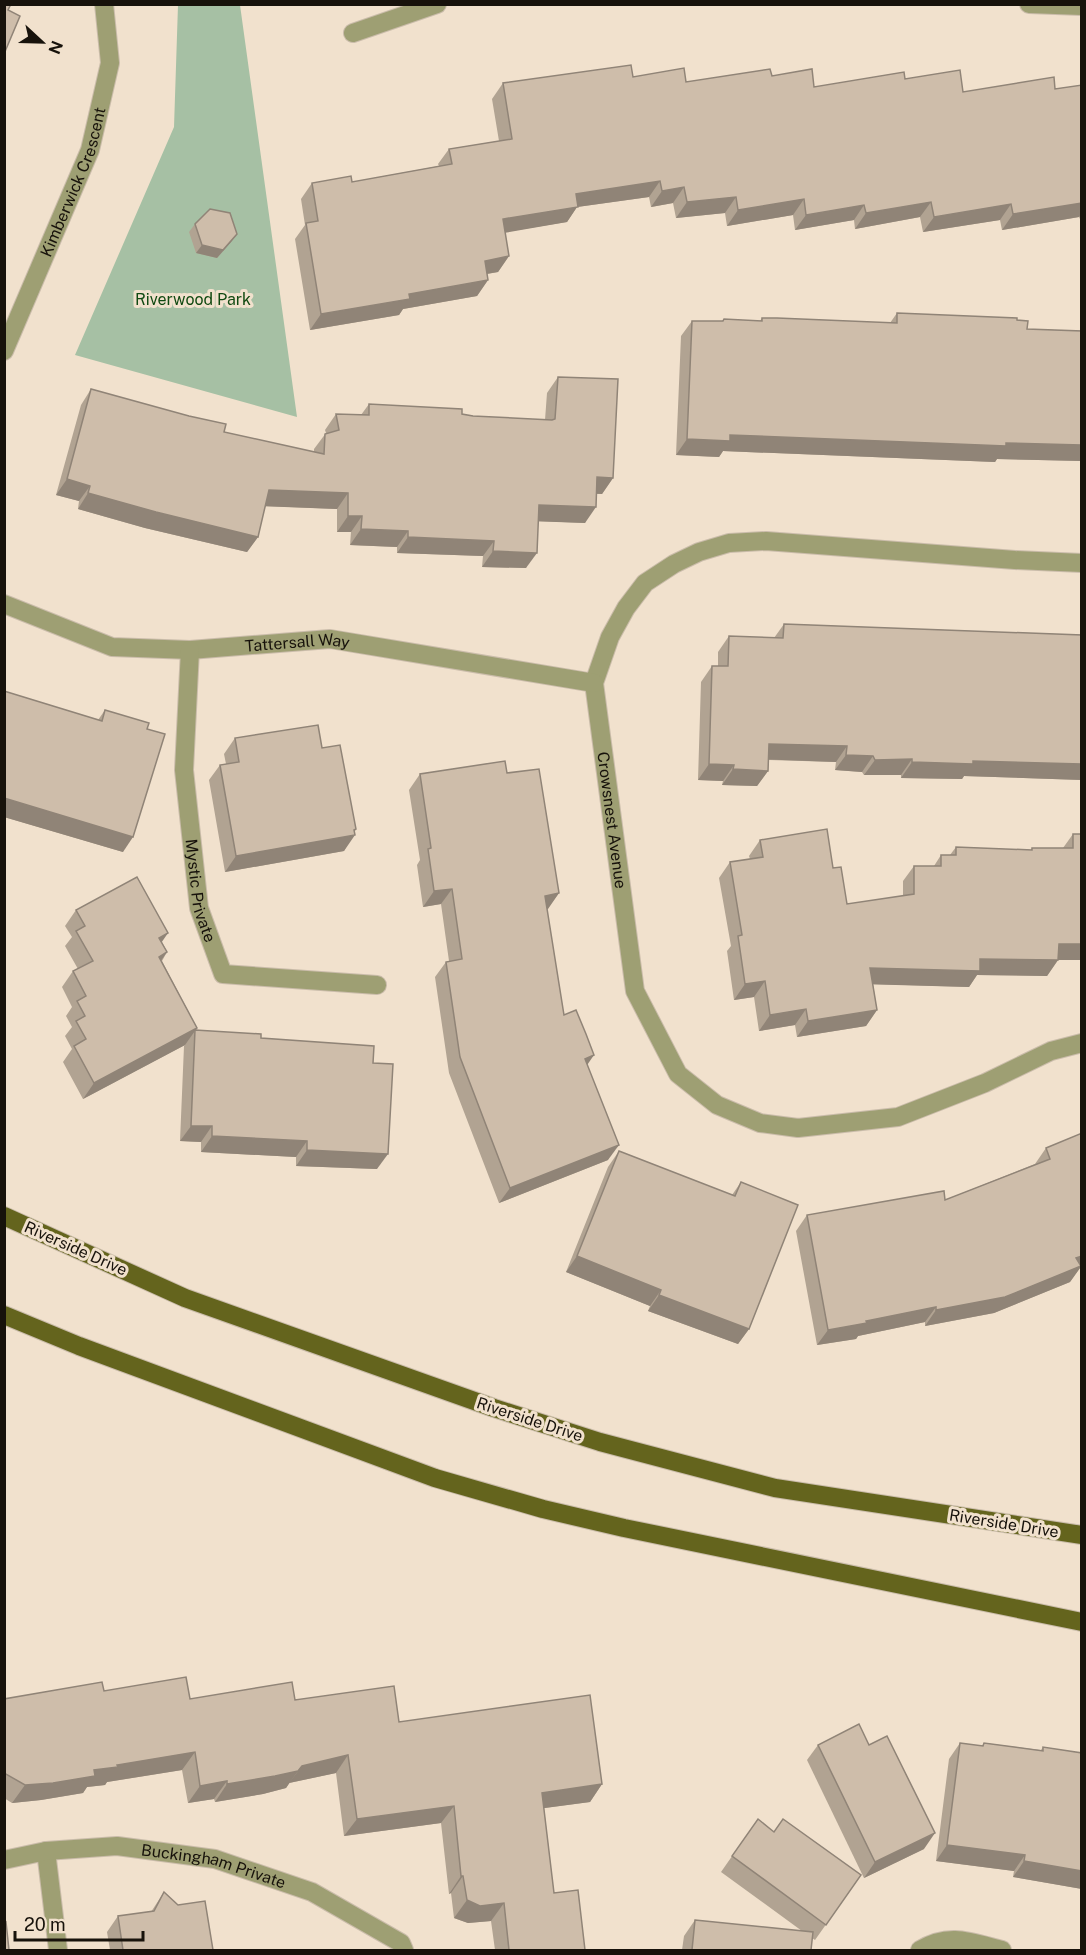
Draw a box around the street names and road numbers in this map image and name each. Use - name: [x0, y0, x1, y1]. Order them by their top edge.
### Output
- street label: Kimberwick Crescent: [36, 105, 110, 260]
- street label: Tattersall Way: [244, 630, 352, 656]
- street label: Crowsnest Avenue: [593, 750, 630, 890]
- street label: Mystic Private: [182, 838, 220, 945]
- street label: Riverside Drive: [21, 1217, 130, 1280]
- street label: Riverside Drive: [474, 1393, 585, 1446]
- street label: Riverside Drive: [948, 1505, 1060, 1542]
- street label: Buckingham Private: [140, 1840, 288, 1892]

